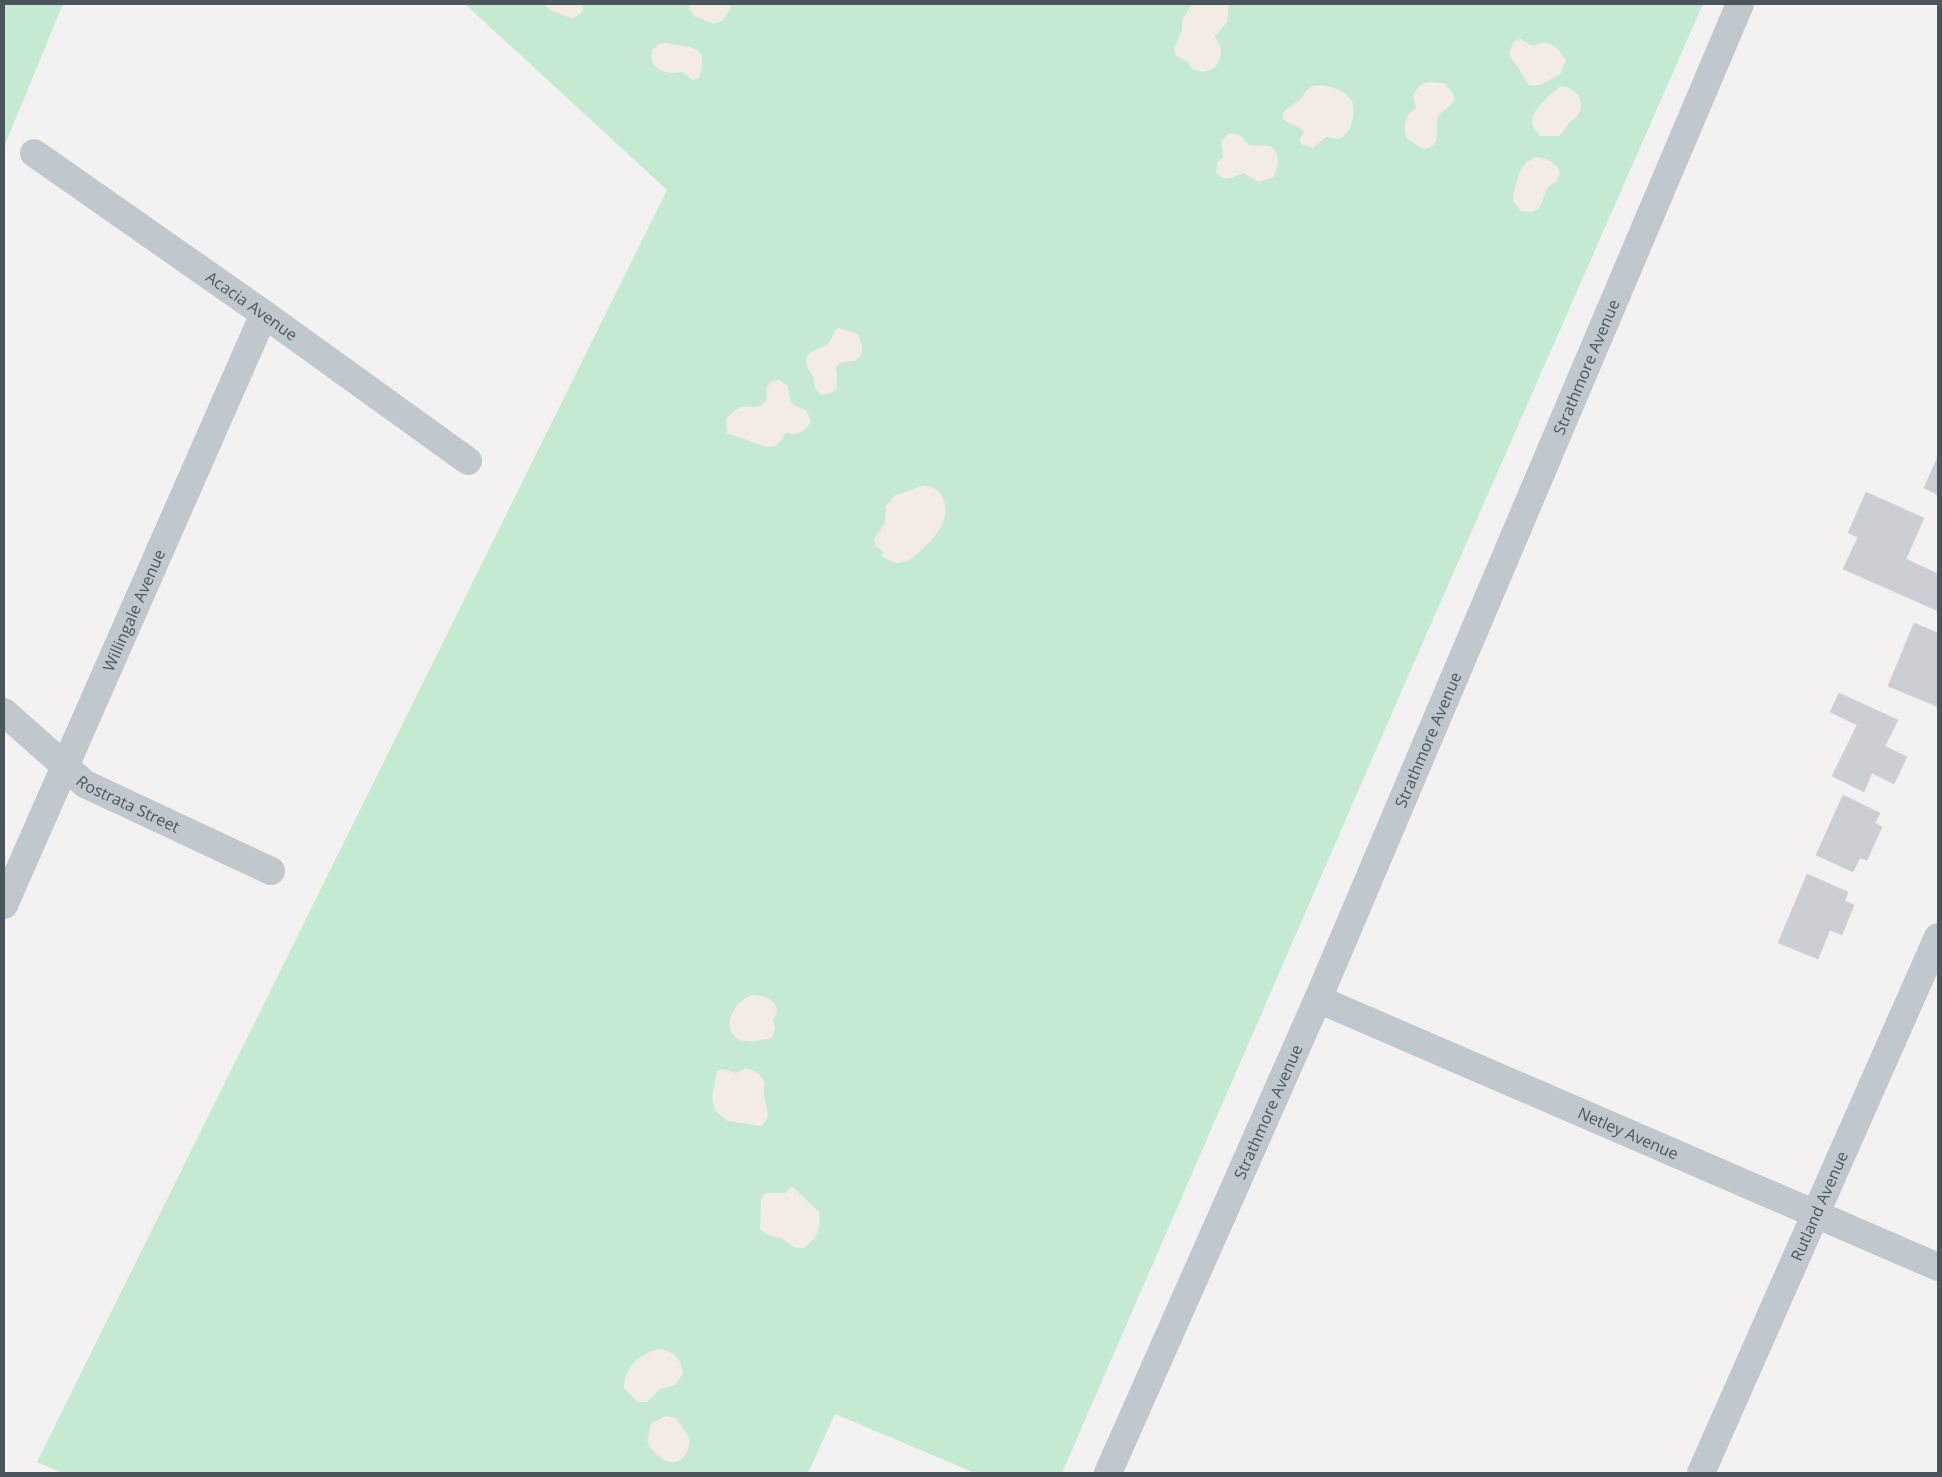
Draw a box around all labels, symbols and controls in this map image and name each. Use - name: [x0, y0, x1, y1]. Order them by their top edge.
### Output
- street label: Acacia Avenue: [202, 266, 302, 346]
- street label: Strathmore Avenue: [1548, 296, 1625, 438]
- street label: Willingale Avenue: [97, 546, 170, 675]
- street label: Strathmore Avenue: [1389, 669, 1466, 811]
- street label: Rostrata Street: [72, 770, 184, 838]
- street label: Strathmore Avenue: [1229, 1041, 1307, 1183]
- street label: Netley Avenue: [1574, 1102, 1682, 1165]
- street label: Rutland Avenue: [1785, 1148, 1853, 1264]

